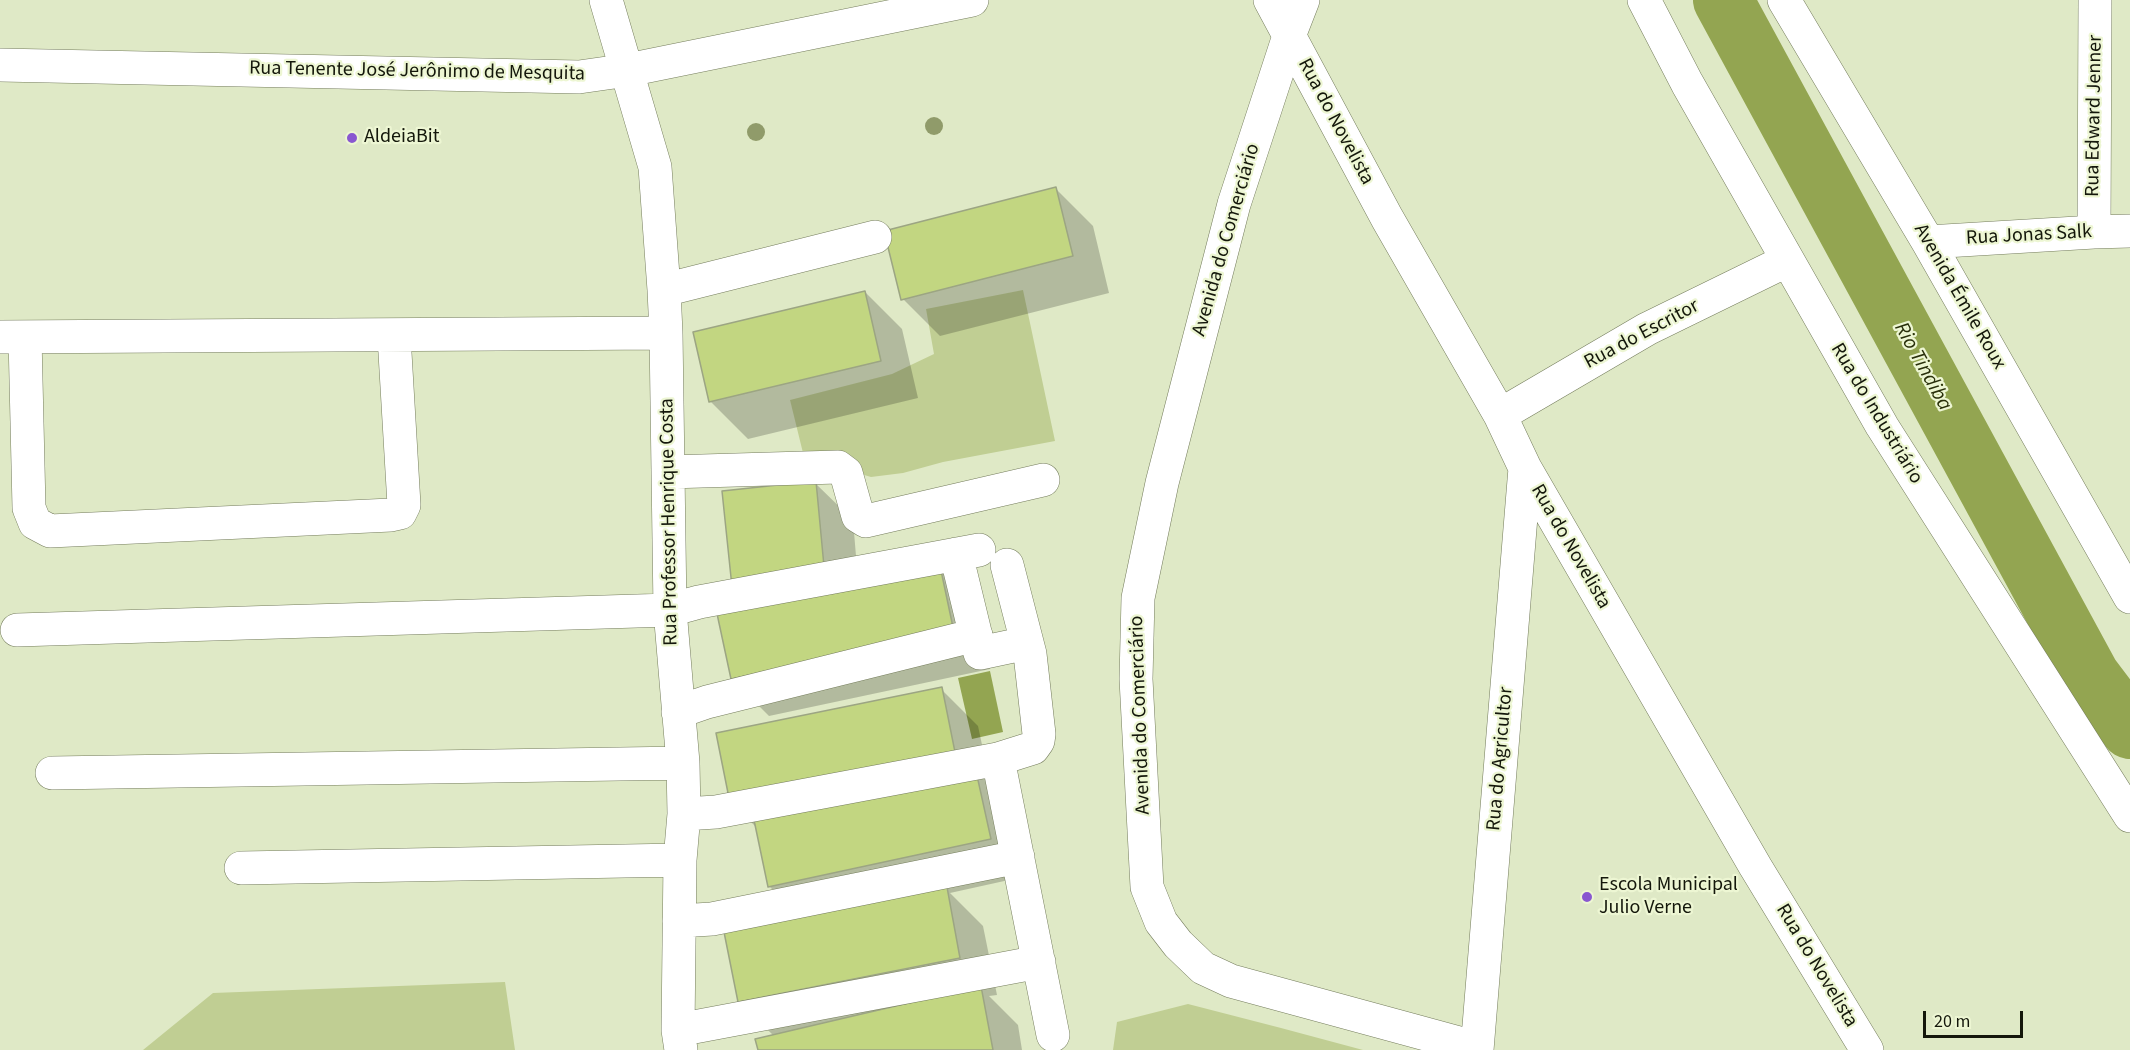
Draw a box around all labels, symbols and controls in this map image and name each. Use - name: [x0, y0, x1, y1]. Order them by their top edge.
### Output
- street label: Rua Edward Jenner: [2082, 35, 2108, 197]
- street label: Rua do Novelista: [1292, 55, 1378, 189]
- street label: Rua Tenente José Jerônimo de Mesquita: [249, 57, 585, 87]
- place label: AldeiaBit: [364, 126, 439, 150]
- marker: AldeiaBit: [345, 131, 359, 145]
- street label: Avenida do Comerciário: [1188, 141, 1266, 339]
- street label: Avenida Émile Roux: [1908, 220, 2010, 374]
- street label: Rua Jonas Salk: [1965, 221, 2093, 251]
- street label: Rua do Escritor: [1581, 295, 1703, 375]
- water label: Rio Tindiba: [1887, 318, 1957, 416]
- street label: Rua do Industriário: [1825, 339, 1927, 489]
- street label: Rua Professor Henrique Costa: [656, 398, 684, 646]
- street label: Rua do Novelista: [1525, 481, 1615, 613]
- street label: Avenida do Comerciário: [1126, 615, 1156, 815]
- street label: Rua do Agricultor: [1483, 686, 1519, 832]
- place label: Escola Municipal Julio Verne: [1599, 874, 1738, 921]
- marker: Escola Municipal Julio Verne: [1580, 890, 1594, 904]
- street label: Rua do Novelista: [1770, 900, 1862, 1032]
- scale bar: [1926, 999, 2026, 1037]
- text: 20 m: [1934, 1009, 1970, 1034]

